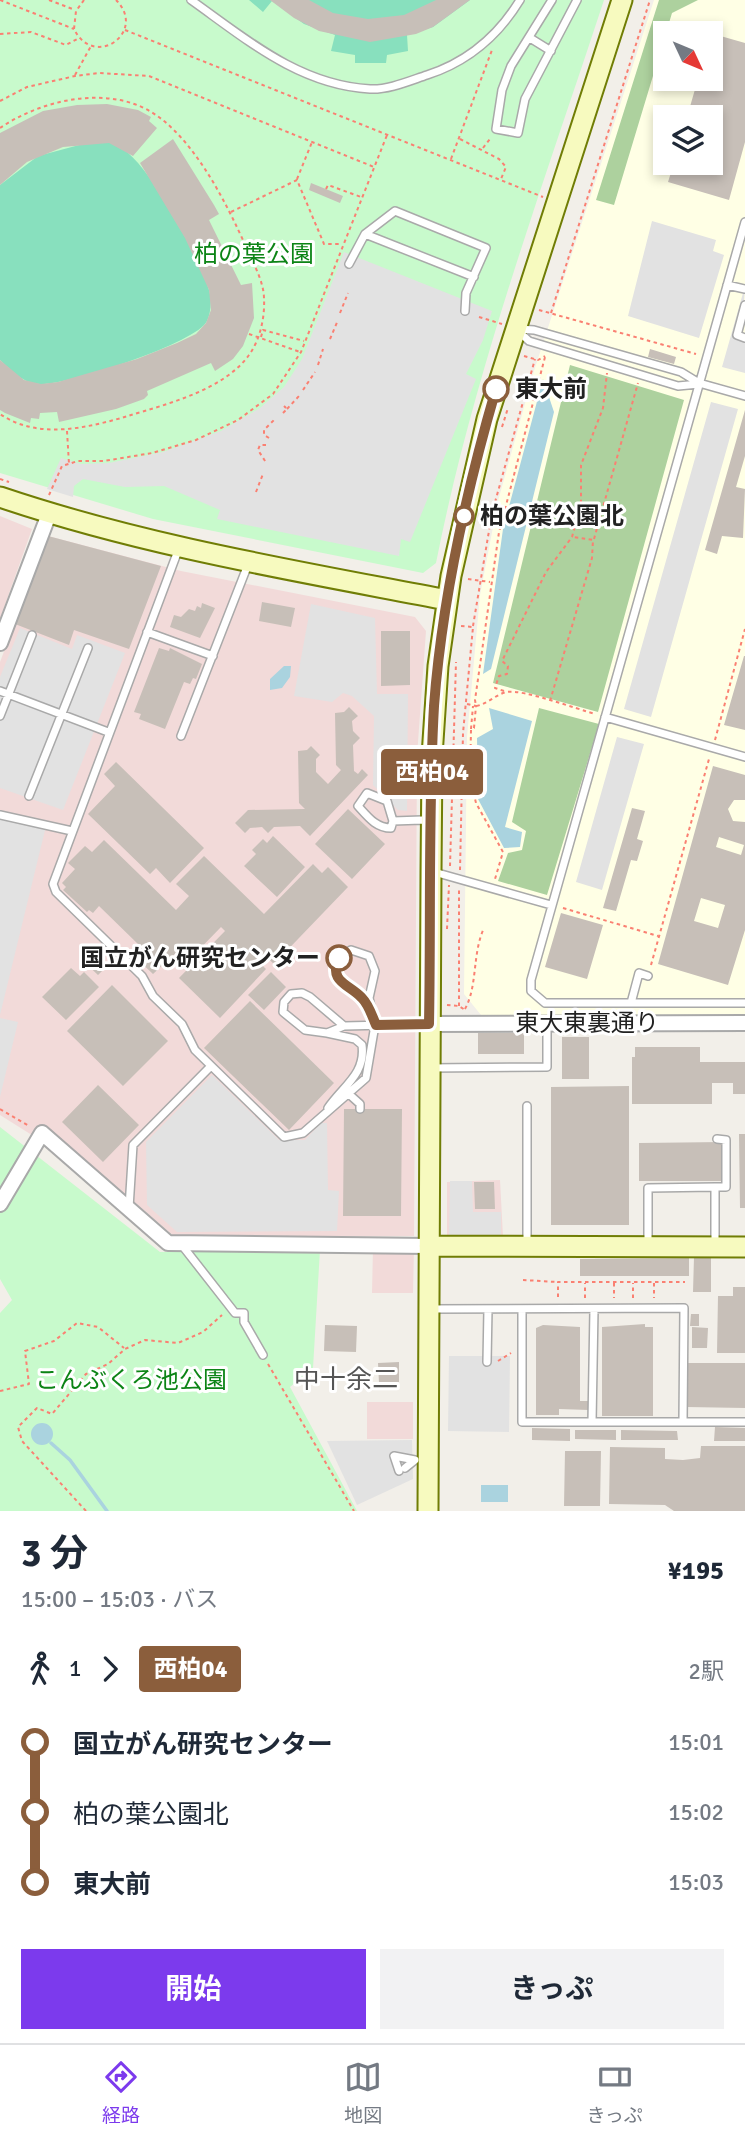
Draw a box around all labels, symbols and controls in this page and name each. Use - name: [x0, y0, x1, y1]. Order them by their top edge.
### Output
- north arrow: [653, 21, 723, 91]
- map controls: [653, 21, 723, 175]
- button: layers: [653, 105, 723, 175]
- park label: 柏の葉公園: [194, 239, 314, 269]
- place label: 東大前: [515, 374, 587, 404]
- marker: 東大前: [483, 376, 509, 402]
- place label: 柏の葉公園北: [480, 501, 624, 531]
- marker: 柏の葉公園北: [454, 506, 474, 526]
- line badge: 西柏04: [383, 749, 481, 795]
- text: 西柏04: [395, 757, 469, 787]
- place label: 国立がん研究センター: [80, 943, 320, 973]
- marker: 国立がん研究センター: [326, 945, 352, 971]
- street label: 東大東裏通り: [515, 1008, 659, 1038]
- district label: 中十余二: [294, 1364, 398, 1396]
- park label: こんぶくろ池公園: [35, 1365, 227, 1395]
- text: 3 分: [21, 1530, 88, 1577]
- text: ¥195: [668, 1555, 724, 1587]
- text: 15:00 – 15:03 · バス: [21, 1585, 218, 1614]
- icon: walk: [21, 1650, 59, 1688]
- icon: forward: [91, 1650, 129, 1688]
- text: 1: [69, 1654, 81, 1683]
- text: 西柏04: [153, 1654, 227, 1684]
- text: 2駅: [689, 1657, 724, 1686]
- text: 15:01: [668, 1728, 724, 1757]
- text: 国立がん研究センター: [73, 1729, 333, 1761]
- text: 15:02: [668, 1798, 724, 1827]
- text: 柏の葉公園北: [73, 1799, 229, 1831]
- text: 15:03: [668, 1868, 724, 1897]
- text: 東大前: [73, 1869, 151, 1901]
- button: 開始: [21, 1949, 366, 2029]
- button: きっぷ: [380, 1949, 724, 2029]
- tab: 経路: [102, 2058, 140, 2128]
- tab: 地図: [344, 2058, 382, 2128]
- tab: きっぷ: [587, 2058, 643, 2128]

